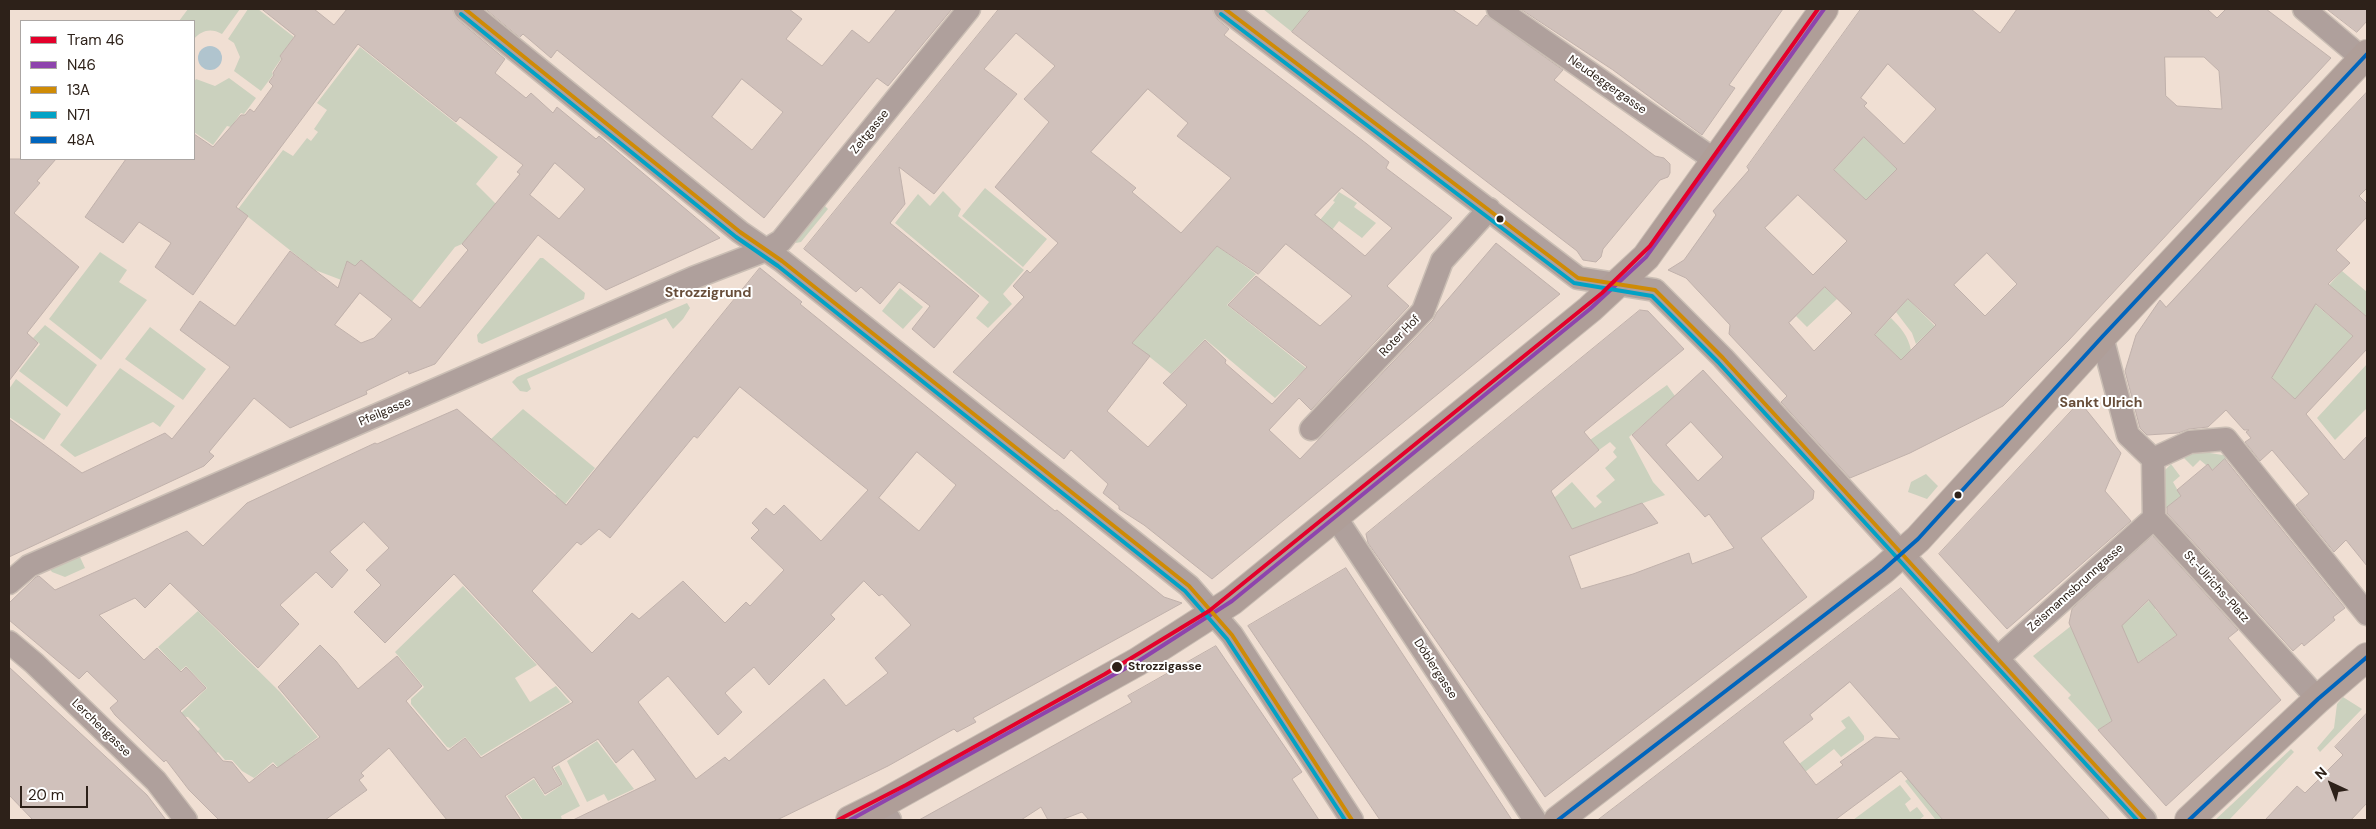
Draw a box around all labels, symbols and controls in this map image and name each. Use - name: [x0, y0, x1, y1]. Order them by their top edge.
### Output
- legend: [20, 20, 195, 160]
- text: Tram 46: [67, 30, 124, 50]
- street label: Neudeggergasse: [1565, 53, 1649, 117]
- text: N46: [67, 55, 96, 75]
- text: 13A: [67, 80, 90, 100]
- text: N71: [67, 105, 90, 125]
- street label: Zeltgasse: [848, 107, 892, 157]
- text: 48A: [67, 130, 95, 150]
- unlabelled marker: [1495, 214, 1505, 224]
- district label: Strozzigrund: [665, 285, 751, 301]
- street label: Roter Hof: [1377, 312, 1423, 360]
- street label: Pfeilgasse: [357, 395, 413, 429]
- district label: Sankt Ulrich: [2060, 395, 2142, 411]
- unlabelled marker: [1953, 490, 1963, 500]
- street label: Zeismannsbrunngasse: [2025, 541, 2127, 635]
- street label: St.-Ulrichs-Platz: [2180, 548, 2252, 626]
- street label: Döblergasse: [1410, 636, 1460, 702]
- marker: Strozzigasse: [1110, 660, 1124, 674]
- place label: Strozzigasse: [1128, 660, 1202, 674]
- street label: Lerchengasse: [68, 696, 134, 760]
- north arrow: [2306, 759, 2356, 809]
- text: N: [2311, 763, 2331, 783]
- scale bar: [22, 776, 90, 808]
- text: 20 m: [28, 785, 64, 805]

